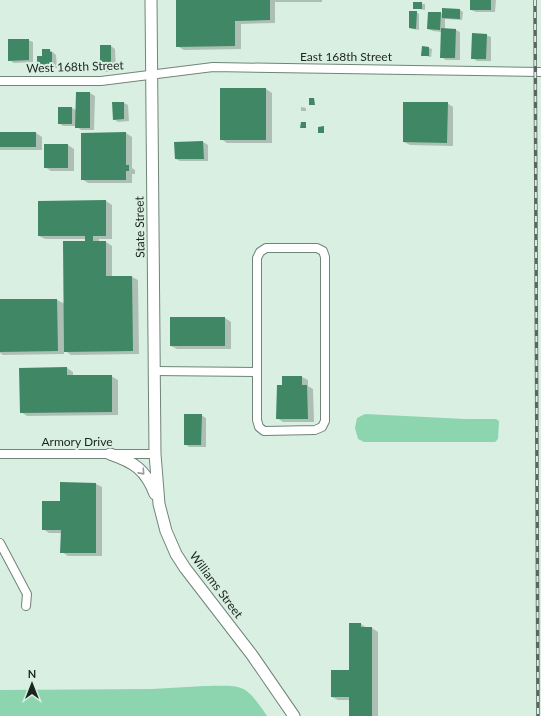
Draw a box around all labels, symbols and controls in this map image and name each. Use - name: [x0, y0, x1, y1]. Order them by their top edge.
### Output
- street label: East 168th Street: [300, 49, 393, 64]
- street label: West 168th Street: [26, 57, 125, 76]
- street label: State Street: [131, 195, 148, 258]
- street label: Armory Drive: [41, 434, 113, 449]
- one-way arrow: [137, 467, 144, 474]
- street label: Williams Street: [186, 548, 247, 622]
- north arrow: [12, 664, 52, 704]
- text: N: [28, 667, 36, 680]

